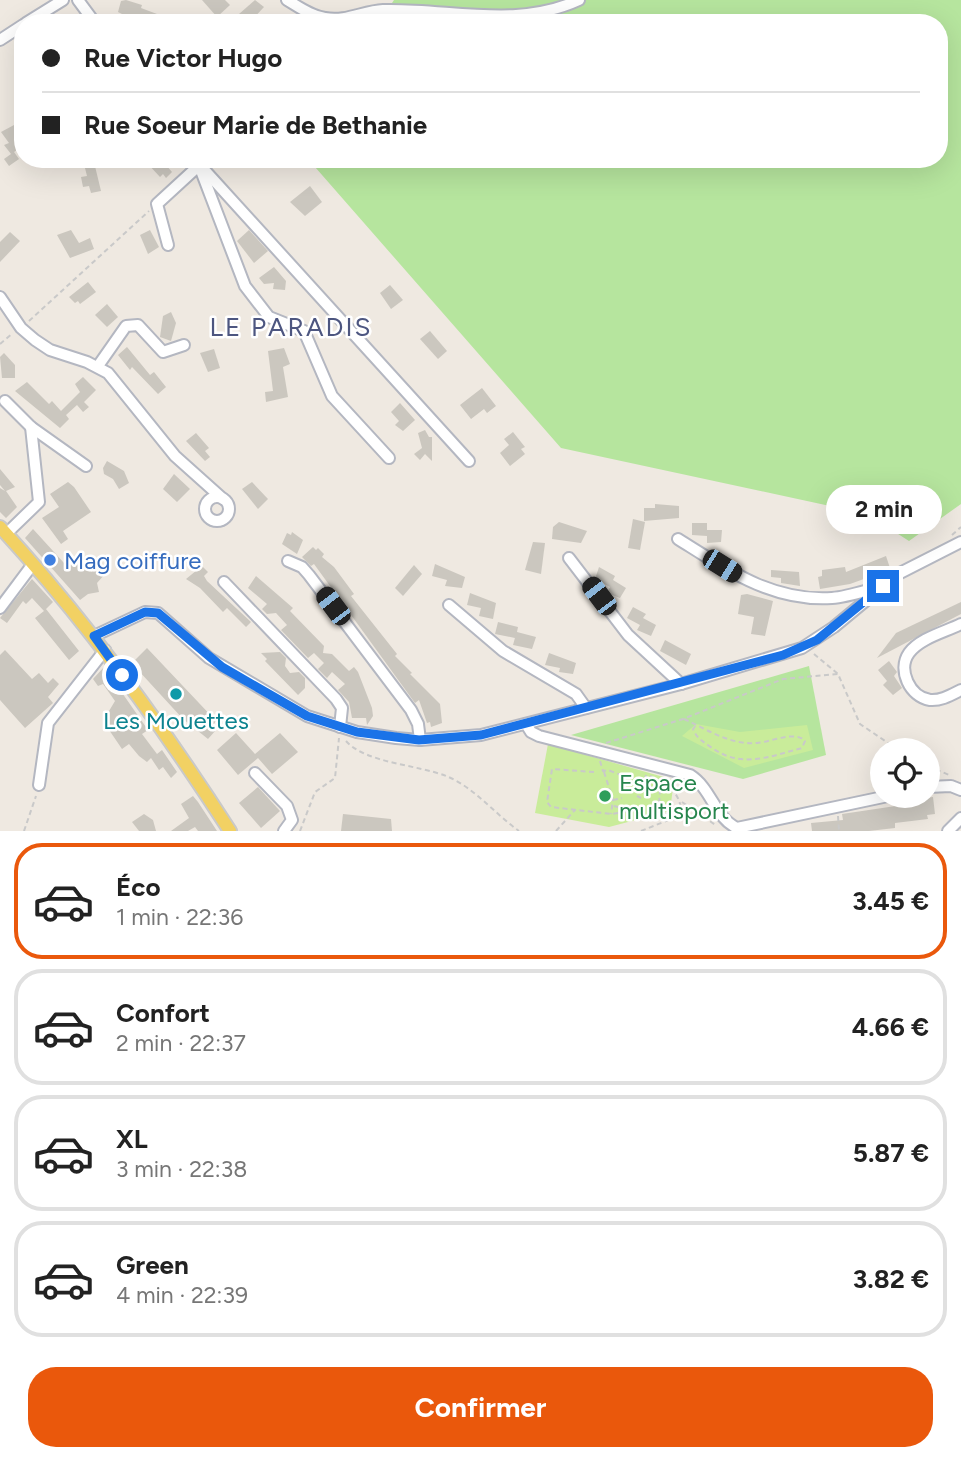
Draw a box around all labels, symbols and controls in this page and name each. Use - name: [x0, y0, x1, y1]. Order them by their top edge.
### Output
- text: Rue Victor Hugo: [84, 42, 282, 74]
- text: Rue Soeur Marie de Bethanie: [84, 109, 427, 141]
- district label: LE PARADIS: [210, 311, 372, 343]
- callout: 2 min: [825, 484, 941, 534]
- text: 2 min: [855, 495, 913, 523]
- place label: Mag coiffure: [64, 546, 201, 575]
- car: [699, 546, 746, 586]
- marker: Mag coiffure: [42, 552, 58, 568]
- route end: [867, 570, 899, 602]
- car: [578, 573, 621, 619]
- car: [312, 583, 355, 629]
- route start: [106, 659, 138, 691]
- marker: Les Mouettes: [168, 686, 184, 702]
- place label: Les Mouettes: [103, 706, 249, 735]
- map controls: [870, 738, 940, 808]
- button: locate: [870, 738, 940, 808]
- place label: Espace multisport: [619, 768, 729, 825]
- marker: Espace multisport: [597, 788, 613, 804]
- icon: car: [32, 870, 95, 933]
- text: Éco: [116, 871, 161, 903]
- text: 3.45 €: [852, 885, 929, 917]
- text: 1 min · 22:36: [116, 903, 243, 931]
- icon: car: [32, 996, 95, 1059]
- text: Confort: [116, 997, 210, 1029]
- text: 4.66 €: [852, 1011, 929, 1043]
- text: 2 min · 22:37: [116, 1029, 246, 1057]
- icon: car: [32, 1122, 95, 1185]
- text: XL: [116, 1123, 148, 1155]
- text: 5.87 €: [853, 1137, 929, 1169]
- text: 3 min · 22:38: [116, 1155, 247, 1183]
- icon: car: [32, 1248, 95, 1311]
- text: Green: [116, 1249, 189, 1281]
- text: 3.82 €: [853, 1263, 929, 1295]
- text: 4 min · 22:39: [116, 1281, 248, 1309]
- button: Confirmer: [28, 1367, 933, 1447]

